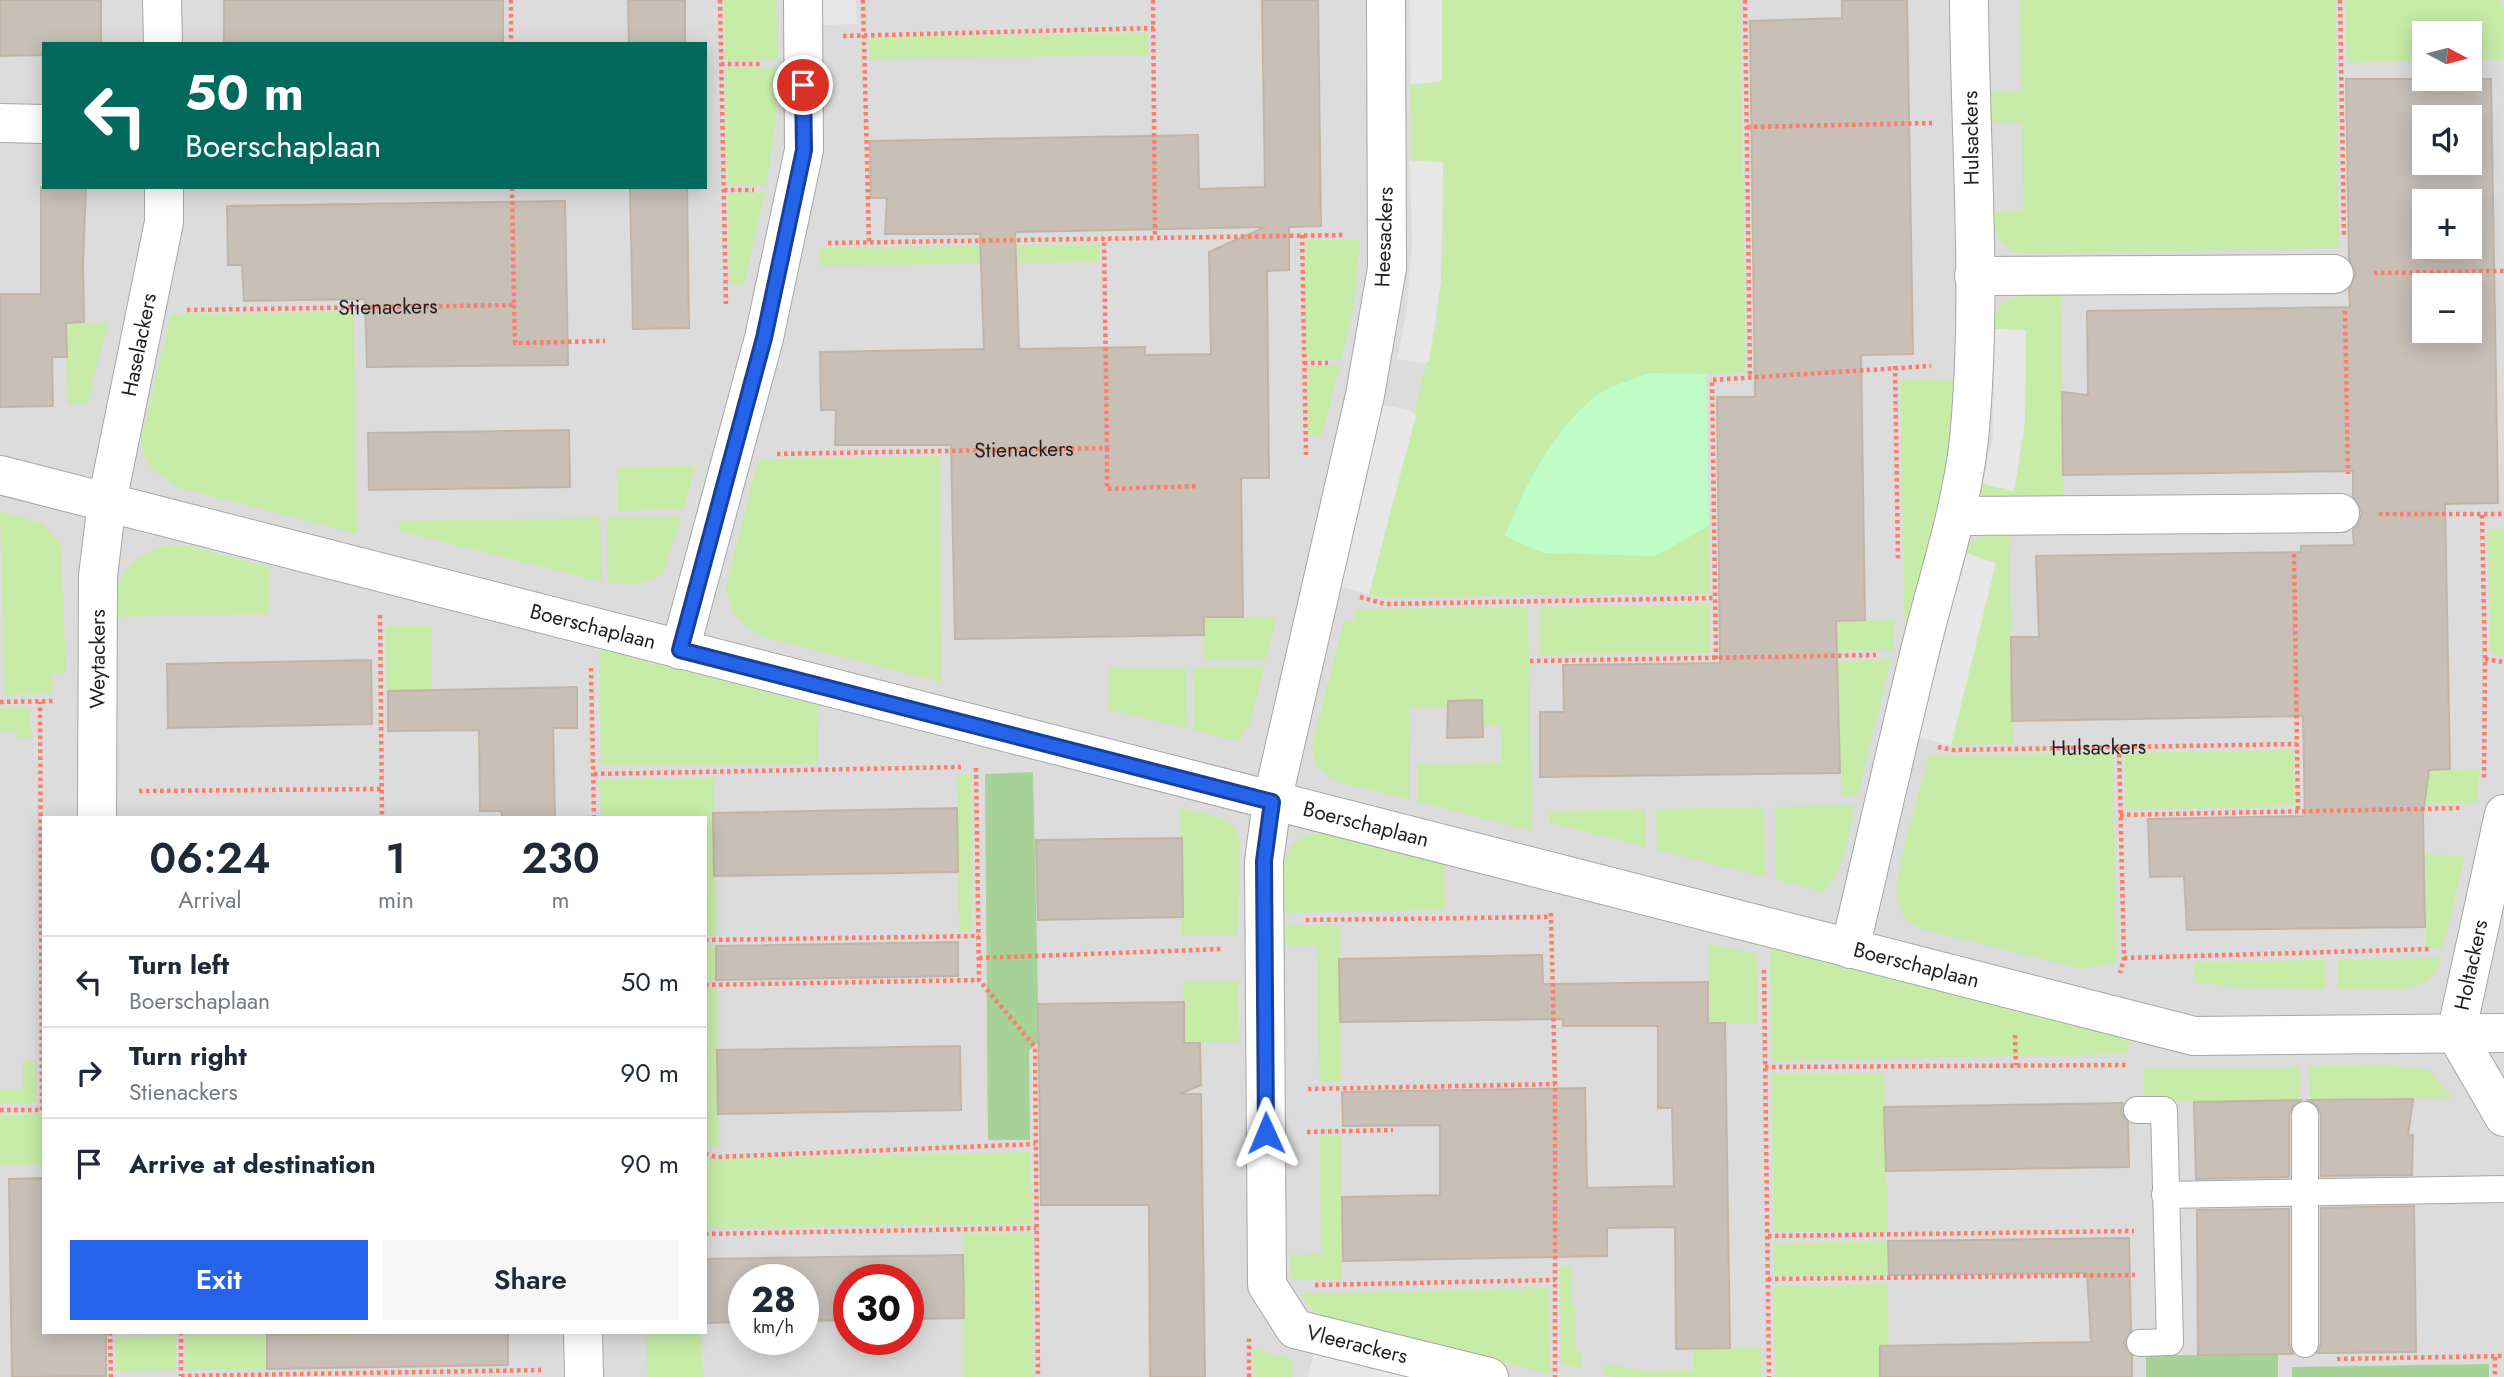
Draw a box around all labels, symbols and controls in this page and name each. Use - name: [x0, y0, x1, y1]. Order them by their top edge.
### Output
- north arrow: [2412, 21, 2482, 91]
- map controls: [2412, 21, 2482, 343]
- pin: [773, 55, 833, 115]
- text: 50 m: [185, 58, 304, 128]
- icon: arrive: [784, 66, 822, 104]
- icon: left: [70, 70, 161, 161]
- street label: Hulsackers: [1955, 90, 1987, 186]
- button: sound: [2412, 105, 2482, 175]
- text: Boerschaplaan: [185, 123, 381, 169]
- street label: Heesackers: [1367, 186, 1401, 288]
- button: +: [2412, 189, 2482, 259]
- button: −: [2412, 273, 2482, 343]
- street label: Haselackers: [114, 290, 164, 399]
- street label: Stienackers: [338, 291, 438, 323]
- street label: Stienackers: [974, 434, 1074, 465]
- street label: Boerschaplaan: [527, 596, 659, 657]
- street label: Weytackers: [82, 609, 113, 709]
- street label: Hulsackers: [2051, 732, 2146, 763]
- street label: Boerschaplaan: [1300, 794, 1432, 855]
- text: 06:24: [149, 828, 271, 889]
- text: 1: [386, 828, 406, 889]
- text: 230: [521, 828, 600, 889]
- text: Arrival: [178, 883, 242, 917]
- text: min: [378, 883, 414, 917]
- text: m: [551, 883, 569, 917]
- street label: Holtackers: [2447, 917, 2495, 1013]
- street label: Boerschaplaan: [1850, 934, 1983, 996]
- text: Turn left: [129, 946, 229, 984]
- icon: left: [70, 963, 108, 1001]
- text: 50 m: [621, 963, 679, 1001]
- text: Boerschaplaan: [129, 984, 270, 1018]
- text: Turn right: [129, 1037, 247, 1075]
- icon: right: [70, 1054, 108, 1092]
- text: 90 m: [620, 1054, 679, 1092]
- text: Stienackers: [129, 1075, 238, 1109]
- position arrow: [1229, 1096, 1303, 1170]
- icon: arrive: [70, 1145, 108, 1183]
- text: Arrive at destination: [129, 1145, 376, 1183]
- text: 90 m: [620, 1145, 679, 1183]
- button: Exit: [70, 1240, 368, 1320]
- button: Share: [382, 1240, 679, 1320]
- speed limit sign: 30: [833, 1264, 924, 1355]
- text: 28: [751, 1275, 796, 1325]
- text: km/h: [753, 1314, 794, 1340]
- street label: Vleerackers: [1303, 1317, 1411, 1371]

